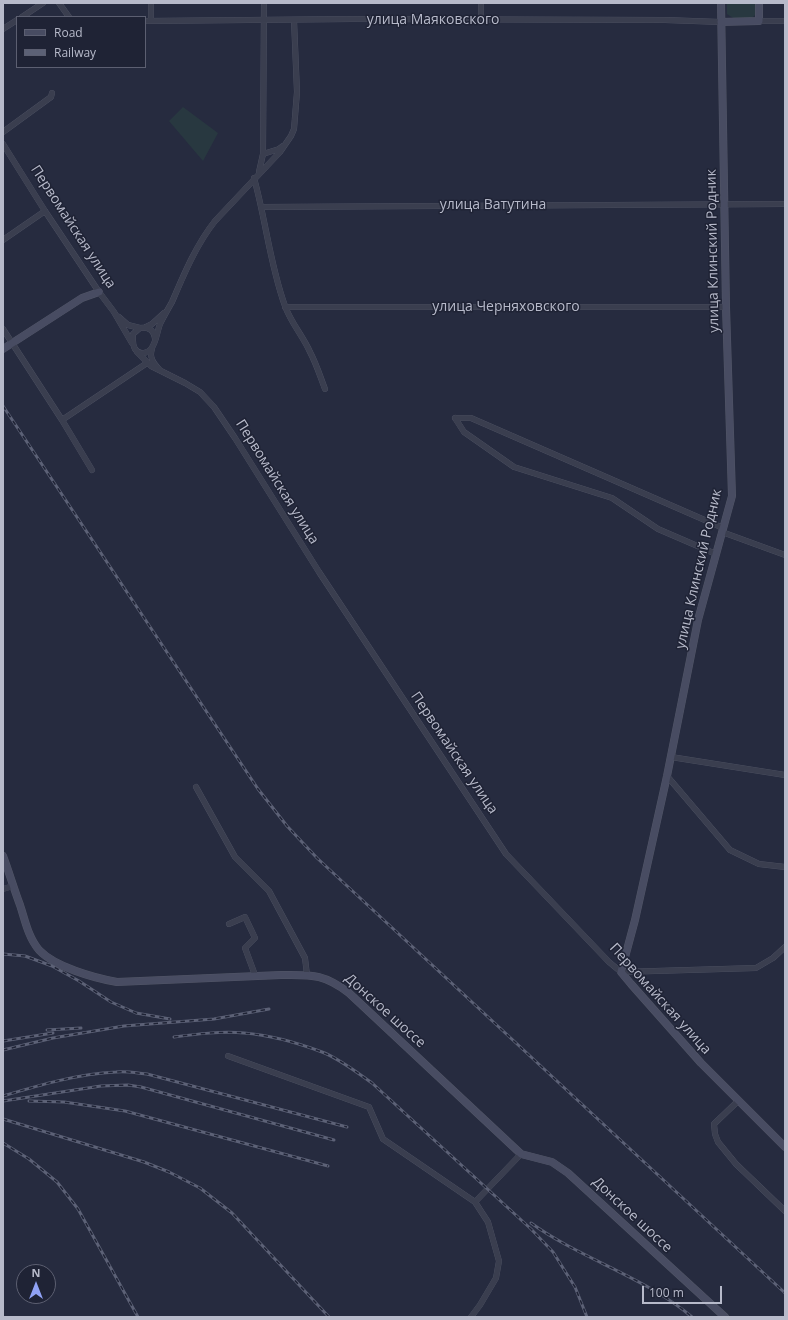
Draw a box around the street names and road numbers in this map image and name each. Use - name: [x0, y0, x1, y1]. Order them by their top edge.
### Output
- street label: улица Маяковского: [367, 12, 499, 28]
- street label: Первомайская улица: [27, 162, 119, 292]
- street label: улица Клинский Родник: [703, 169, 723, 333]
- street label: улица Ватутина: [440, 197, 546, 213]
- street label: улица Черняховского: [432, 299, 580, 315]
- street label: Первомайская улица: [232, 417, 322, 547]
- street label: улица Клинский Родник: [672, 487, 726, 651]
- street label: Первомайская улица: [407, 689, 501, 817]
- street label: Первомайская улица: [606, 940, 714, 1058]
- street label: Донское шоссе: [341, 970, 429, 1052]
- street label: Донское шоссе: [589, 1174, 675, 1256]

